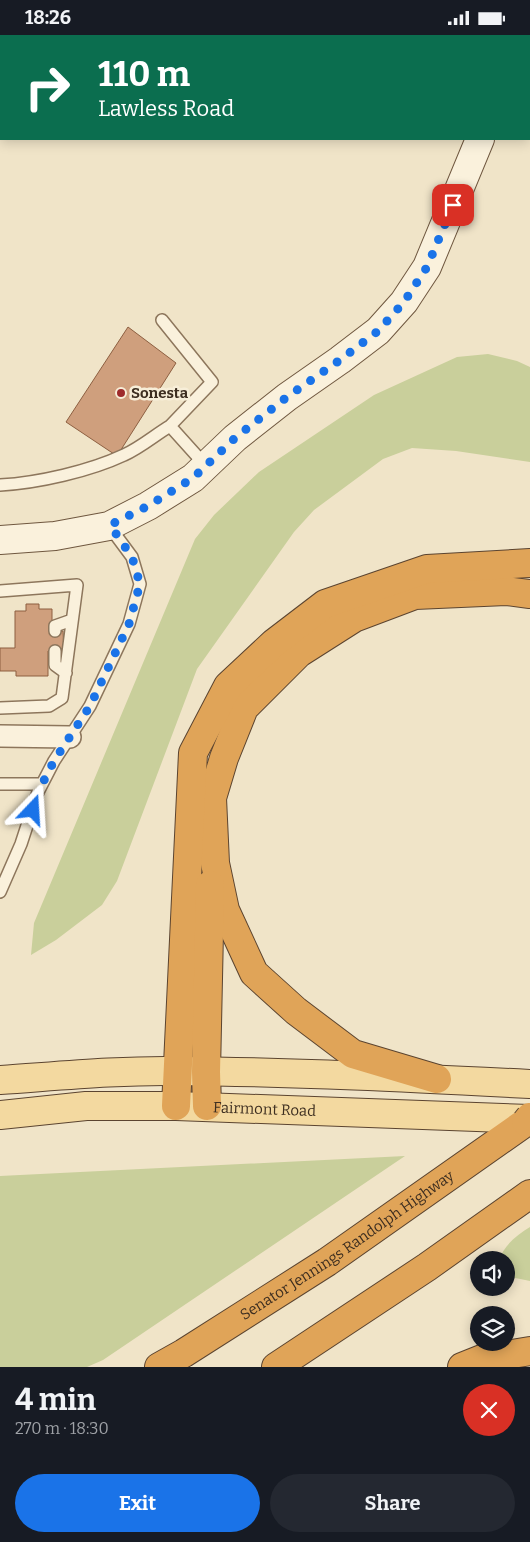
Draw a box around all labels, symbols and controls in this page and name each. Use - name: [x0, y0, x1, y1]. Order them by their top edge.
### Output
- text: 18:26: [25, 6, 71, 29]
- text: 110 m: [98, 53, 190, 95]
- icon: right: [15, 55, 80, 120]
- text: Lawless Road: [98, 95, 234, 122]
- pin: [432, 184, 474, 226]
- icon: arrive: [439, 191, 467, 219]
- place label: Sonesta: [131, 384, 189, 402]
- marker: Sonesta: [115, 387, 127, 399]
- position arrow: [6, 783, 58, 835]
- street label: Fairmont Road: [212, 1098, 317, 1120]
- street label: Senator Jennings Randolph Highway: [237, 1167, 457, 1324]
- map controls: [470, 1251, 515, 1351]
- button: sound: [470, 1251, 515, 1296]
- button: layers: [470, 1306, 515, 1351]
- text: 4 min: [15, 1382, 96, 1418]
- button: close: [463, 1384, 515, 1436]
- text: 270 m · 18:30: [15, 1419, 109, 1438]
- button: Exit: [15, 1474, 260, 1532]
- button: Share: [270, 1474, 515, 1532]

